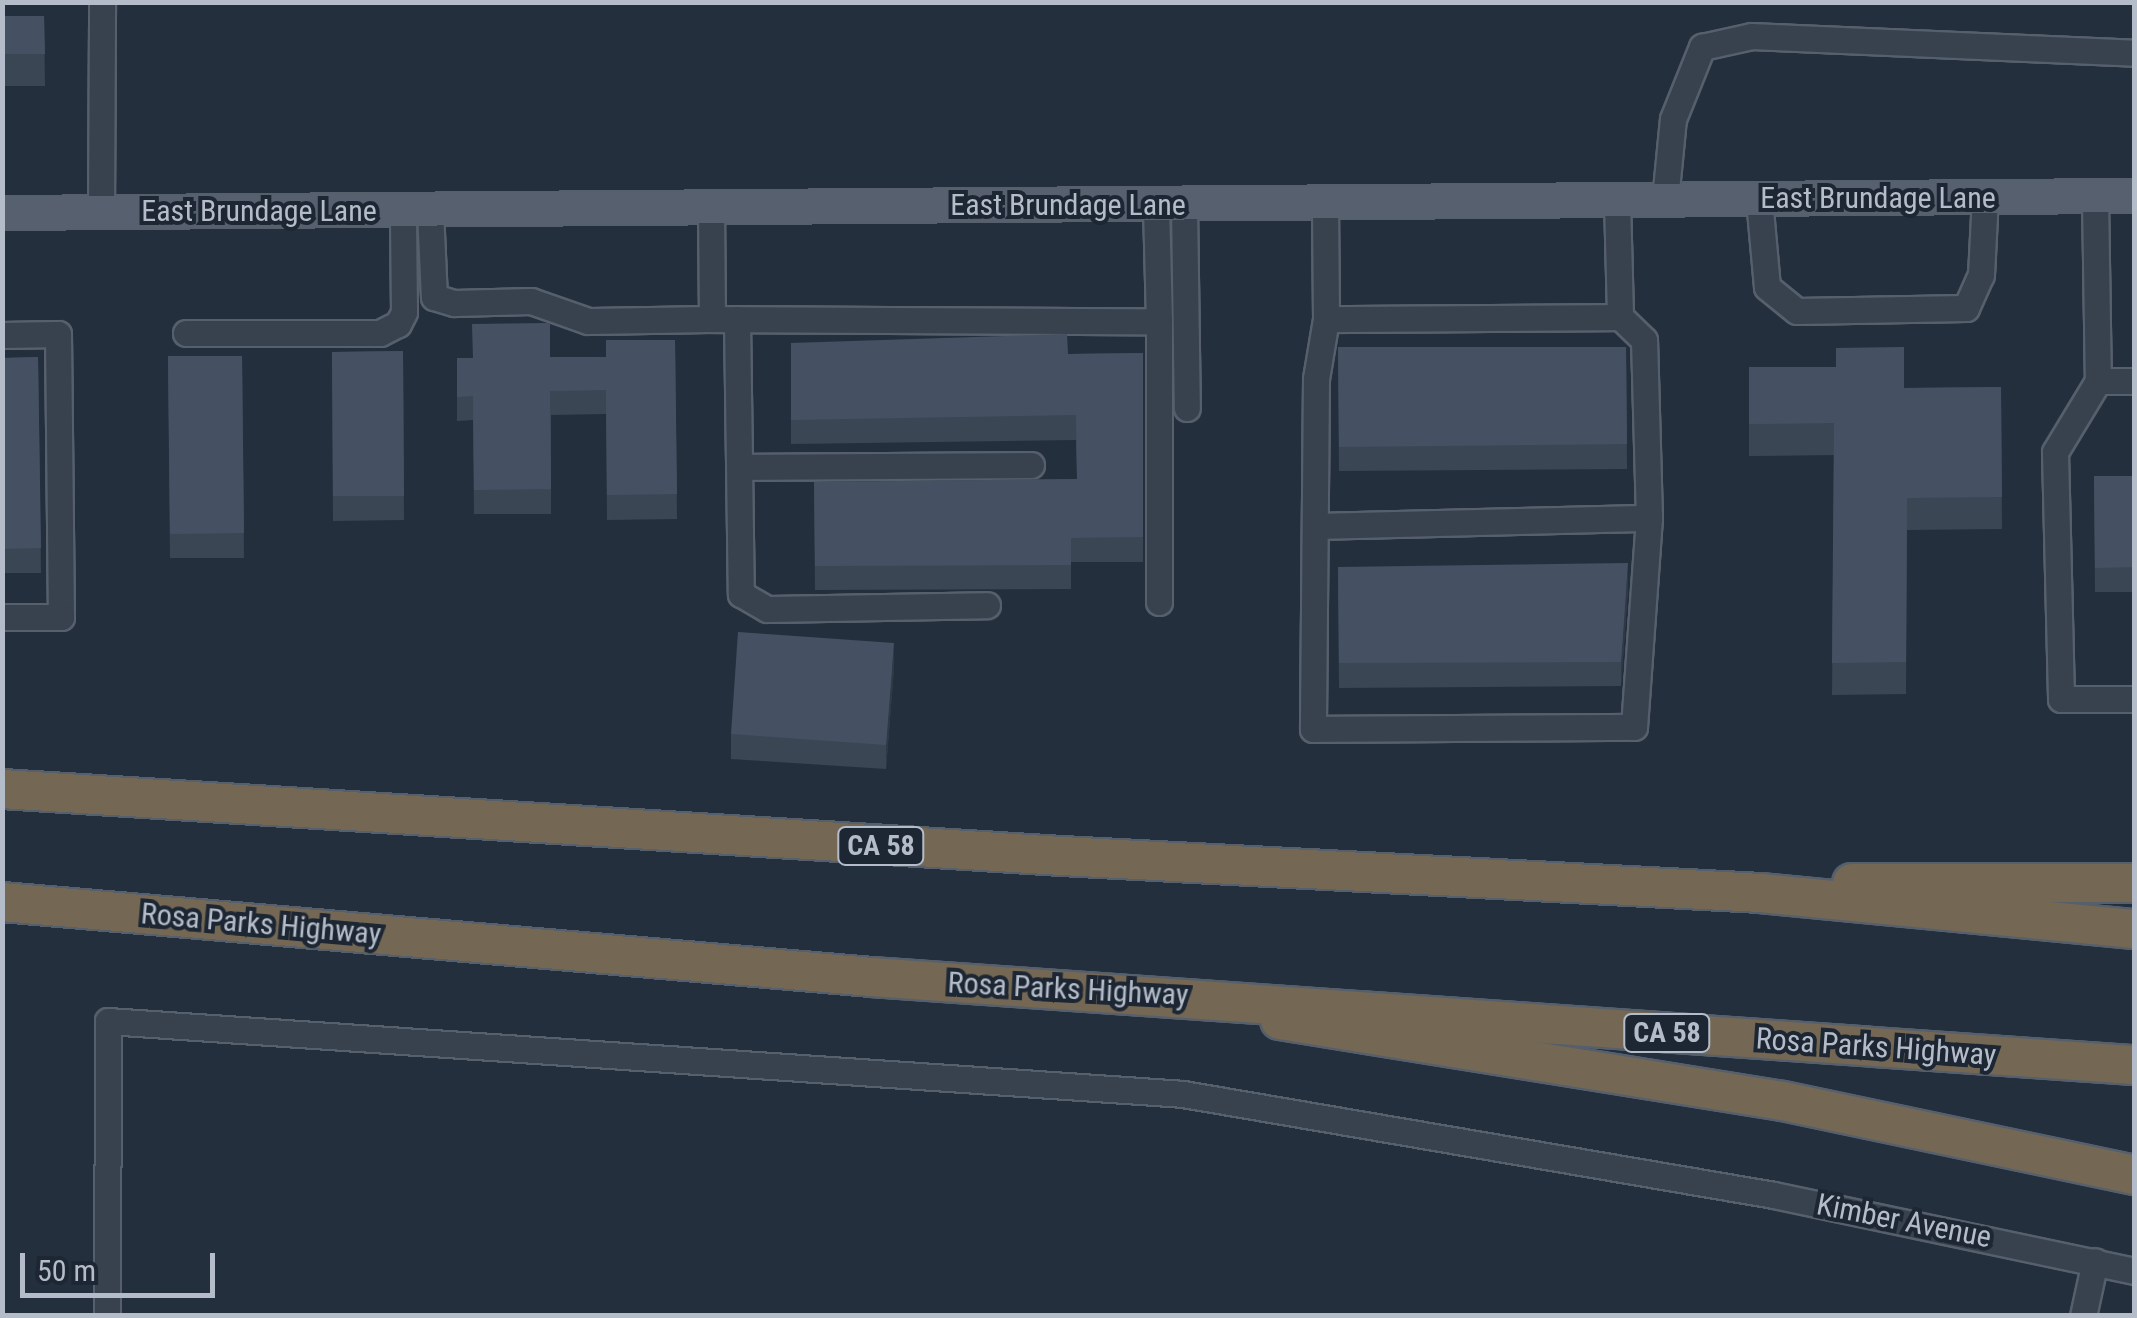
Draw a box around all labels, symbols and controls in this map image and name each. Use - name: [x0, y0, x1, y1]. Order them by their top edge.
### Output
- street label: East Brundage Lane: [1760, 180, 1996, 216]
- street label: East Brundage Lane: [950, 187, 1186, 223]
- street label: East Brundage Lane: [141, 193, 377, 229]
- road number: CA 58: [836, 823, 926, 869]
- street label: Rosa Parks Highway: [139, 896, 383, 952]
- street label: Rosa Parks Highway: [947, 965, 1189, 1013]
- road number: CA 58: [1622, 1010, 1712, 1056]
- street label: Rosa Parks Highway: [1755, 1021, 1997, 1073]
- street label: Kimber Avenue: [1814, 1186, 1994, 1256]
- scale bar: [25, 1233, 220, 1295]
- text: 50 m: [37, 1253, 96, 1288]

